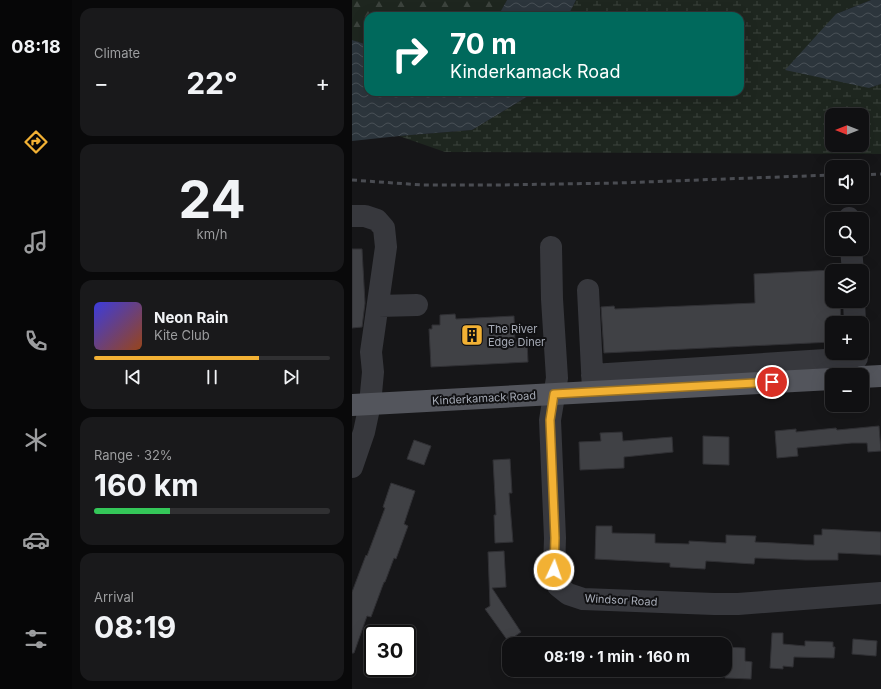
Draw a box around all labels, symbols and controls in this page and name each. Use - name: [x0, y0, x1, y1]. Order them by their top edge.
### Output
- text: 70 m: [450, 27, 517, 61]
- icon: right: [384, 28, 436, 80]
- text: 08:18: [11, 36, 61, 57]
- text: Climate: [94, 45, 140, 61]
- text: Kinderkamack Road: [450, 61, 620, 82]
- text: 22°: [186, 65, 238, 101]
- text: −: [94, 70, 109, 96]
- text: +: [315, 70, 330, 96]
- north arrow: [825, 108, 869, 152]
- map controls: [825, 108, 869, 412]
- icon: directions: [22, 128, 50, 156]
- button: sound: [825, 160, 869, 204]
- text: 24: [178, 168, 246, 231]
- button: search: [825, 212, 869, 256]
- text: km/h: [197, 226, 227, 242]
- icon: music: [22, 228, 50, 256]
- button: layers: [825, 264, 869, 308]
- text: Neon Rain: [154, 308, 228, 327]
- button: +: [825, 316, 869, 360]
- building icon: The River Edge Diner: [459, 322, 485, 348]
- place label: The River Edge Diner: [488, 322, 545, 349]
- icon: phone: [22, 327, 50, 355]
- text: Kite Club: [154, 327, 210, 343]
- pin: [755, 365, 789, 399]
- icon: previous: [122, 366, 144, 388]
- icon: pause: [201, 366, 223, 388]
- icon: next: [280, 366, 302, 388]
- button: −: [825, 368, 869, 412]
- icon: arrive: [761, 371, 783, 393]
- street label: Kinderkamack Road: [432, 388, 536, 408]
- icon: climate: [22, 426, 50, 454]
- text: Range · 32%: [94, 447, 173, 463]
- text: 160 km: [94, 467, 199, 503]
- icon: car: [22, 526, 50, 554]
- position arrow: [533, 549, 575, 591]
- text: Arrival: [94, 589, 134, 605]
- street label: Windsor Road: [584, 591, 658, 609]
- text: 08:19: [94, 609, 176, 645]
- icon: filters: [22, 625, 50, 653]
- speed limit sign: 30: [364, 625, 416, 677]
- text: 08:19 · 1 min · 160 m: [544, 647, 690, 666]

